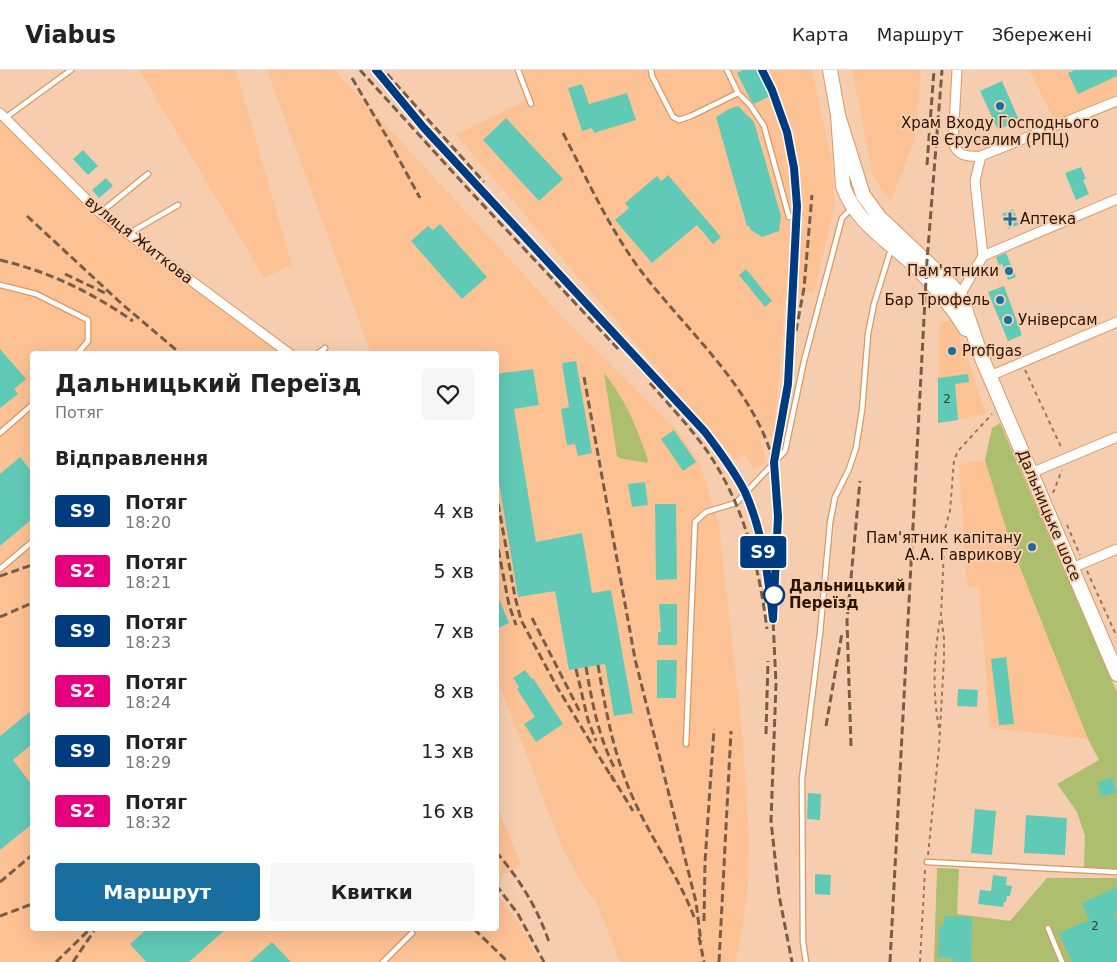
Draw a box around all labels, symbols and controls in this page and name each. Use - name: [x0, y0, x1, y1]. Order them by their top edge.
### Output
- text: Viabus: [25, 21, 116, 49]
- text: Карта: [792, 24, 849, 45]
- text: Маршрут: [877, 24, 964, 45]
- text: Збережені: [992, 24, 1092, 45]
- marker: Храм Входу Господнього в Єрусалим (РПЦ): [994, 100, 1006, 112]
- place label: Храм Входу Господнього в Єрусалим (РПЦ): [901, 114, 1099, 149]
- street label: вулиця Житкова: [81, 192, 197, 288]
- place label: Аптека: [1020, 210, 1076, 228]
- marker: Аптека: [1004, 213, 1016, 225]
- place label: Пам'ятники: [907, 262, 999, 280]
- marker: Пам'ятники: [1003, 265, 1015, 277]
- place label: Бар Трюфель: [884, 291, 990, 309]
- marker: Бар Трюфель: [994, 294, 1006, 306]
- place label: Універсам: [1018, 311, 1097, 329]
- marker: Універсам: [1002, 314, 1014, 326]
- place label: Profigas: [962, 342, 1022, 360]
- marker: Profigas: [946, 345, 958, 357]
- button: heart: [422, 368, 474, 420]
- text: Дальницький Переїзд: [55, 370, 361, 398]
- house number: 2: [943, 392, 951, 406]
- text: Потяг: [55, 403, 104, 422]
- street label: Дальницьке шосе: [1013, 446, 1085, 584]
- text: Відправлення: [55, 447, 208, 469]
- text: Потяг: [125, 491, 187, 513]
- text: S9: [70, 500, 95, 521]
- text: 4 хв: [433, 500, 474, 522]
- text: 18:20: [125, 513, 171, 532]
- place label: Пам'ятник капітану А.А. Гаврикову: [866, 529, 1022, 564]
- line badge: S9: [740, 536, 786, 568]
- text: S9: [750, 541, 776, 562]
- marker: Пам'ятник капітану А.А. Гаврикову: [1026, 541, 1038, 553]
- text: Потяг: [125, 551, 187, 573]
- text: S2: [70, 560, 95, 581]
- text: 5 хв: [433, 560, 474, 582]
- text: 18:21: [125, 573, 171, 592]
- place label: Дальницький Переїзд: [789, 577, 906, 612]
- marker: Дальницький Переїзд: [763, 584, 785, 606]
- text: Потяг: [125, 611, 187, 633]
- text: S9: [70, 620, 95, 641]
- text: 7 хв: [433, 620, 474, 642]
- text: 18:23: [125, 633, 171, 652]
- text: Потяг: [125, 671, 187, 693]
- text: S2: [70, 680, 95, 701]
- text: 8 хв: [433, 680, 474, 702]
- text: 18:24: [125, 693, 171, 712]
- text: Потяг: [125, 731, 187, 753]
- text: S9: [70, 740, 95, 761]
- text: 13 хв: [421, 740, 474, 762]
- text: 18:29: [125, 753, 171, 772]
- text: Потяг: [125, 791, 187, 813]
- text: S2: [70, 800, 95, 821]
- text: 16 хв: [421, 800, 474, 822]
- text: 18:32: [125, 813, 171, 832]
- button: Маршрут: [55, 863, 260, 921]
- button: Квитки: [270, 863, 474, 921]
- house number: 2: [1091, 919, 1099, 933]

